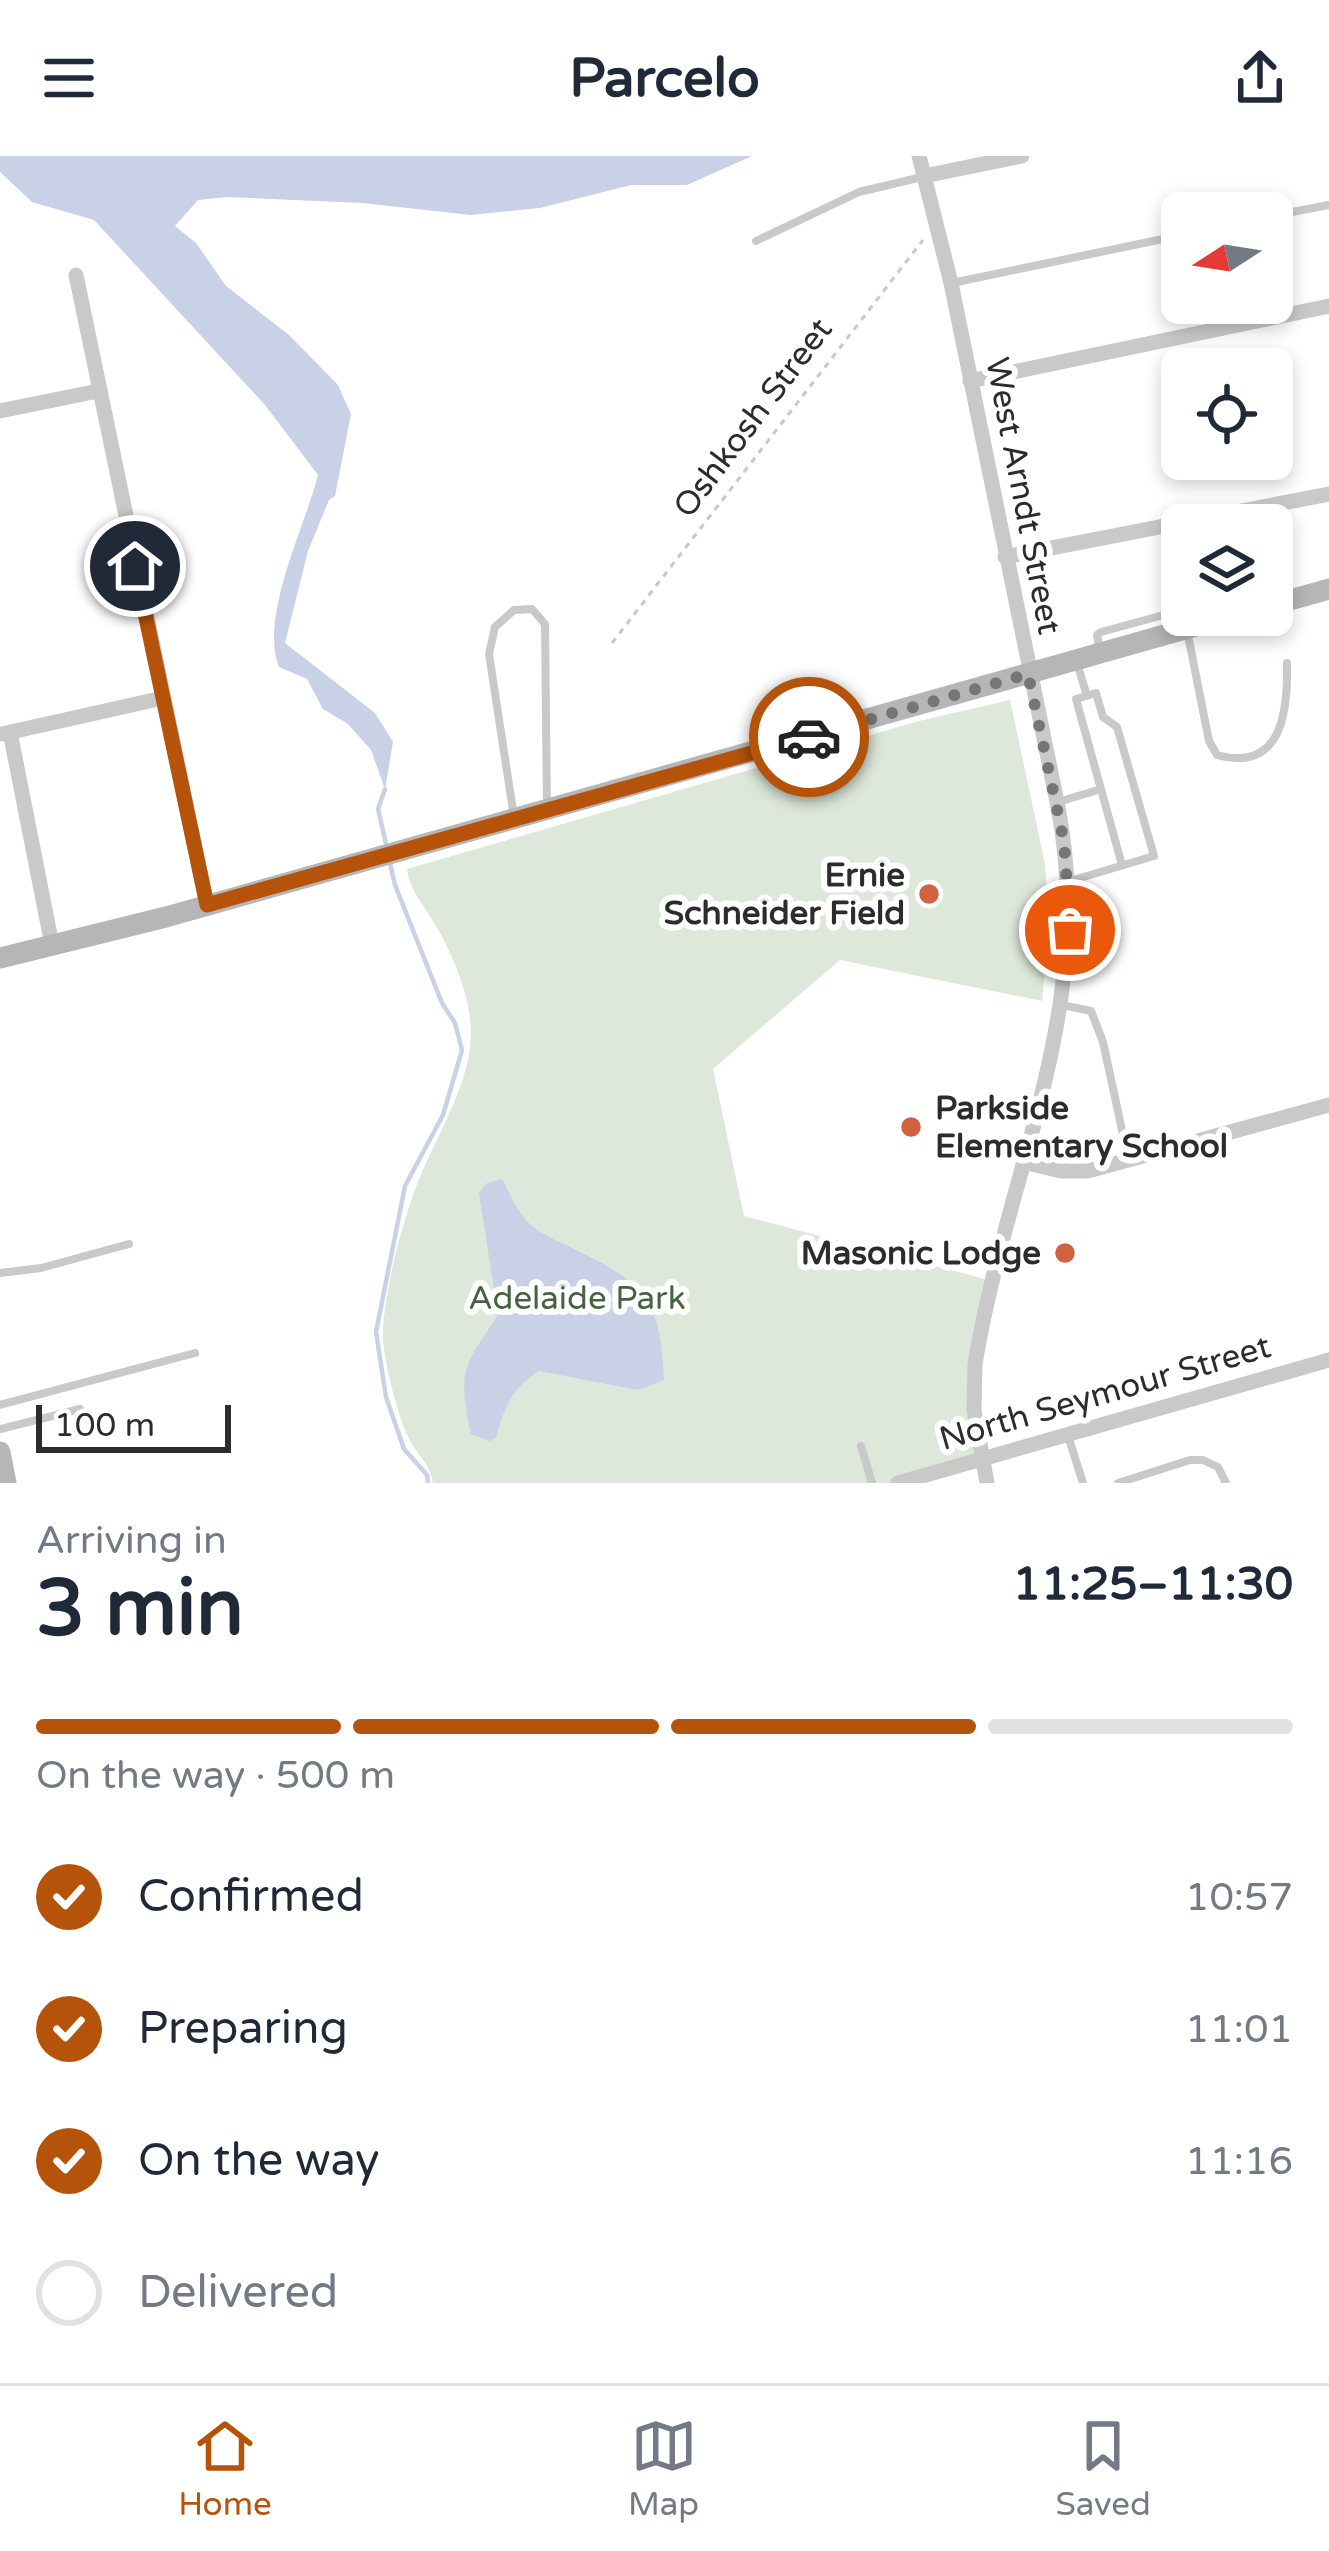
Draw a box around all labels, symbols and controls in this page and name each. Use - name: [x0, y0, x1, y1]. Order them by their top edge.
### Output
- icon: menu: [36, 45, 102, 111]
- icon: share: [1227, 45, 1293, 111]
- text: Parcelo: [569, 46, 760, 111]
- north arrow: [1161, 192, 1293, 324]
- map controls: [1161, 192, 1293, 636]
- street label: Oshkosh Street: [665, 311, 841, 525]
- button: locate: [1161, 348, 1293, 480]
- street label: West Arndt Street: [977, 354, 1069, 638]
- button: layers: [1161, 504, 1293, 636]
- pin: [84, 515, 186, 617]
- icon: home: [102, 533, 168, 599]
- courier: [749, 677, 869, 797]
- icon: car: [776, 704, 842, 770]
- place label: Ernie Schneider Field: [664, 856, 905, 933]
- pin: [1019, 879, 1121, 981]
- marker: Ernie Schneider Field: [916, 881, 942, 907]
- icon: bag: [1037, 897, 1103, 963]
- place label: Parkside Elementary School: [935, 1089, 1228, 1166]
- marker: Parkside Elementary School: [898, 1114, 924, 1140]
- place label: Masonic Lodge: [801, 1234, 1041, 1273]
- marker: Masonic Lodge: [1052, 1240, 1078, 1266]
- park label: Adelaide Park: [468, 1279, 686, 1318]
- street label: North Seymour Street: [935, 1327, 1275, 1459]
- scale bar: [36, 1399, 231, 1452]
- text: 100 m: [54, 1406, 155, 1445]
- text: Arriving in: [36, 1517, 227, 1564]
- text: 11:25–11:30: [1013, 1558, 1293, 1612]
- text: 3 min: [36, 1562, 244, 1656]
- text: On the way · 500 m: [36, 1752, 395, 1799]
- icon: check: [36, 1864, 102, 1930]
- text: Confirmed: [138, 1870, 364, 1924]
- text: 10:57: [1185, 1874, 1293, 1921]
- icon: check: [36, 1996, 102, 2062]
- text: Preparing: [138, 2002, 348, 2056]
- text: 11:01: [1185, 2006, 1293, 2053]
- icon: check: [36, 2128, 102, 2194]
- text: On the way: [138, 2134, 379, 2188]
- text: 11:16: [1185, 2138, 1293, 2185]
- text: Delivered: [138, 2266, 338, 2320]
- tab: Home: [178, 2413, 272, 2524]
- tab: Map: [628, 2413, 699, 2524]
- tab: Saved: [1055, 2413, 1151, 2524]

